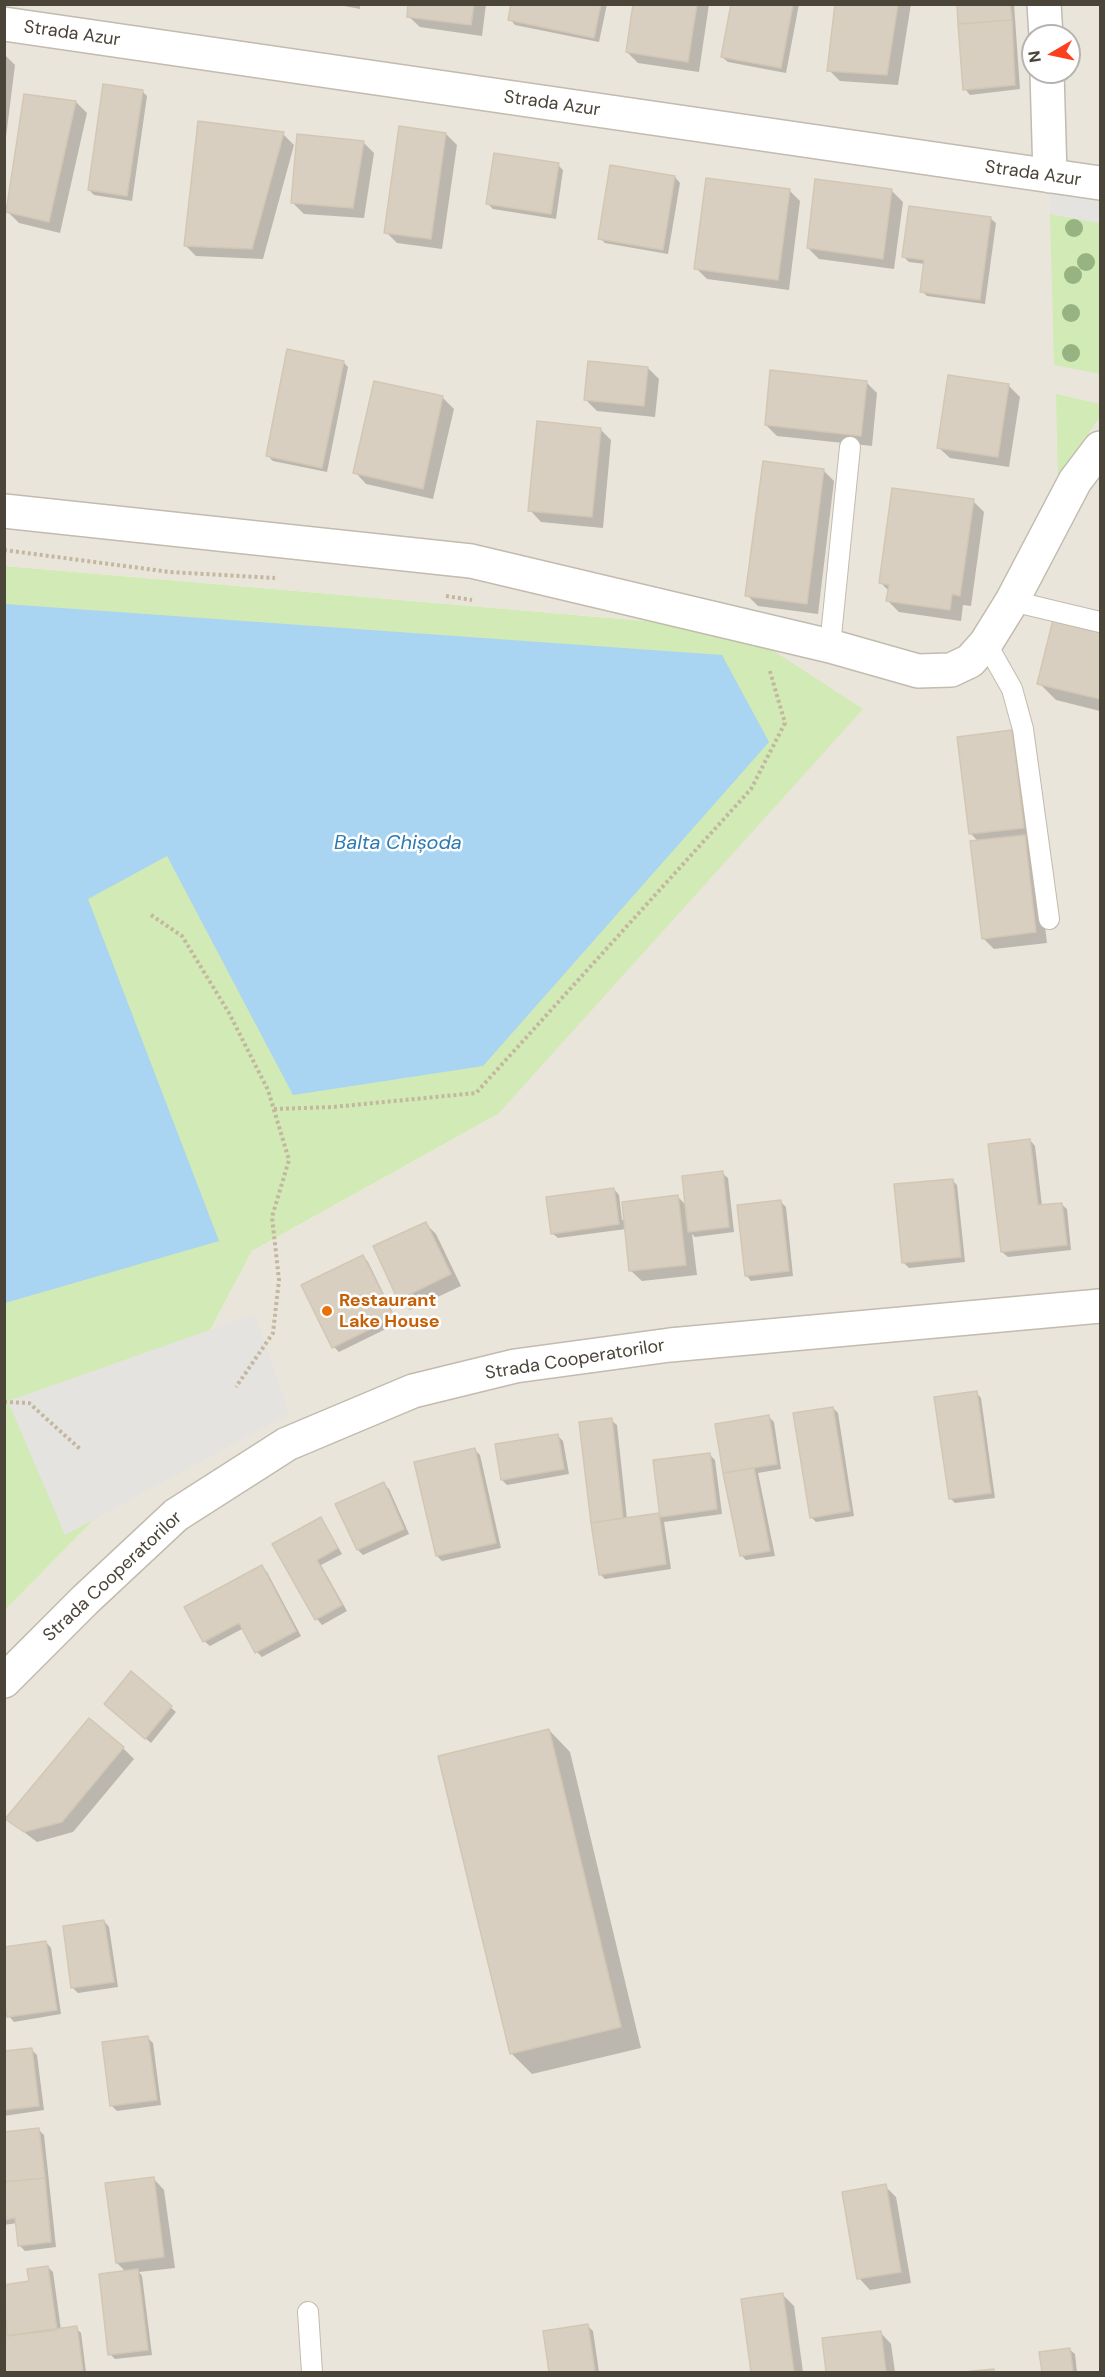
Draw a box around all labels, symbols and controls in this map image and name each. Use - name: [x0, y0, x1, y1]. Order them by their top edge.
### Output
- street label: Strada Azur: [22, 17, 122, 51]
- north arrow: [1021, 24, 1081, 84]
- text: N: [1023, 49, 1046, 64]
- street label: Strada Azur: [502, 87, 602, 121]
- street label: Strada Azur: [983, 157, 1083, 191]
- water label: Balta Chișoda: [334, 832, 462, 856]
- place label: Restaurant Lake House: [339, 1290, 440, 1332]
- marker: Restaurant Lake House: [320, 1304, 334, 1318]
- street label: Strada Cooperatorilor: [484, 1335, 666, 1385]
- street label: Strada Cooperatorilor: [39, 1507, 187, 1647]

